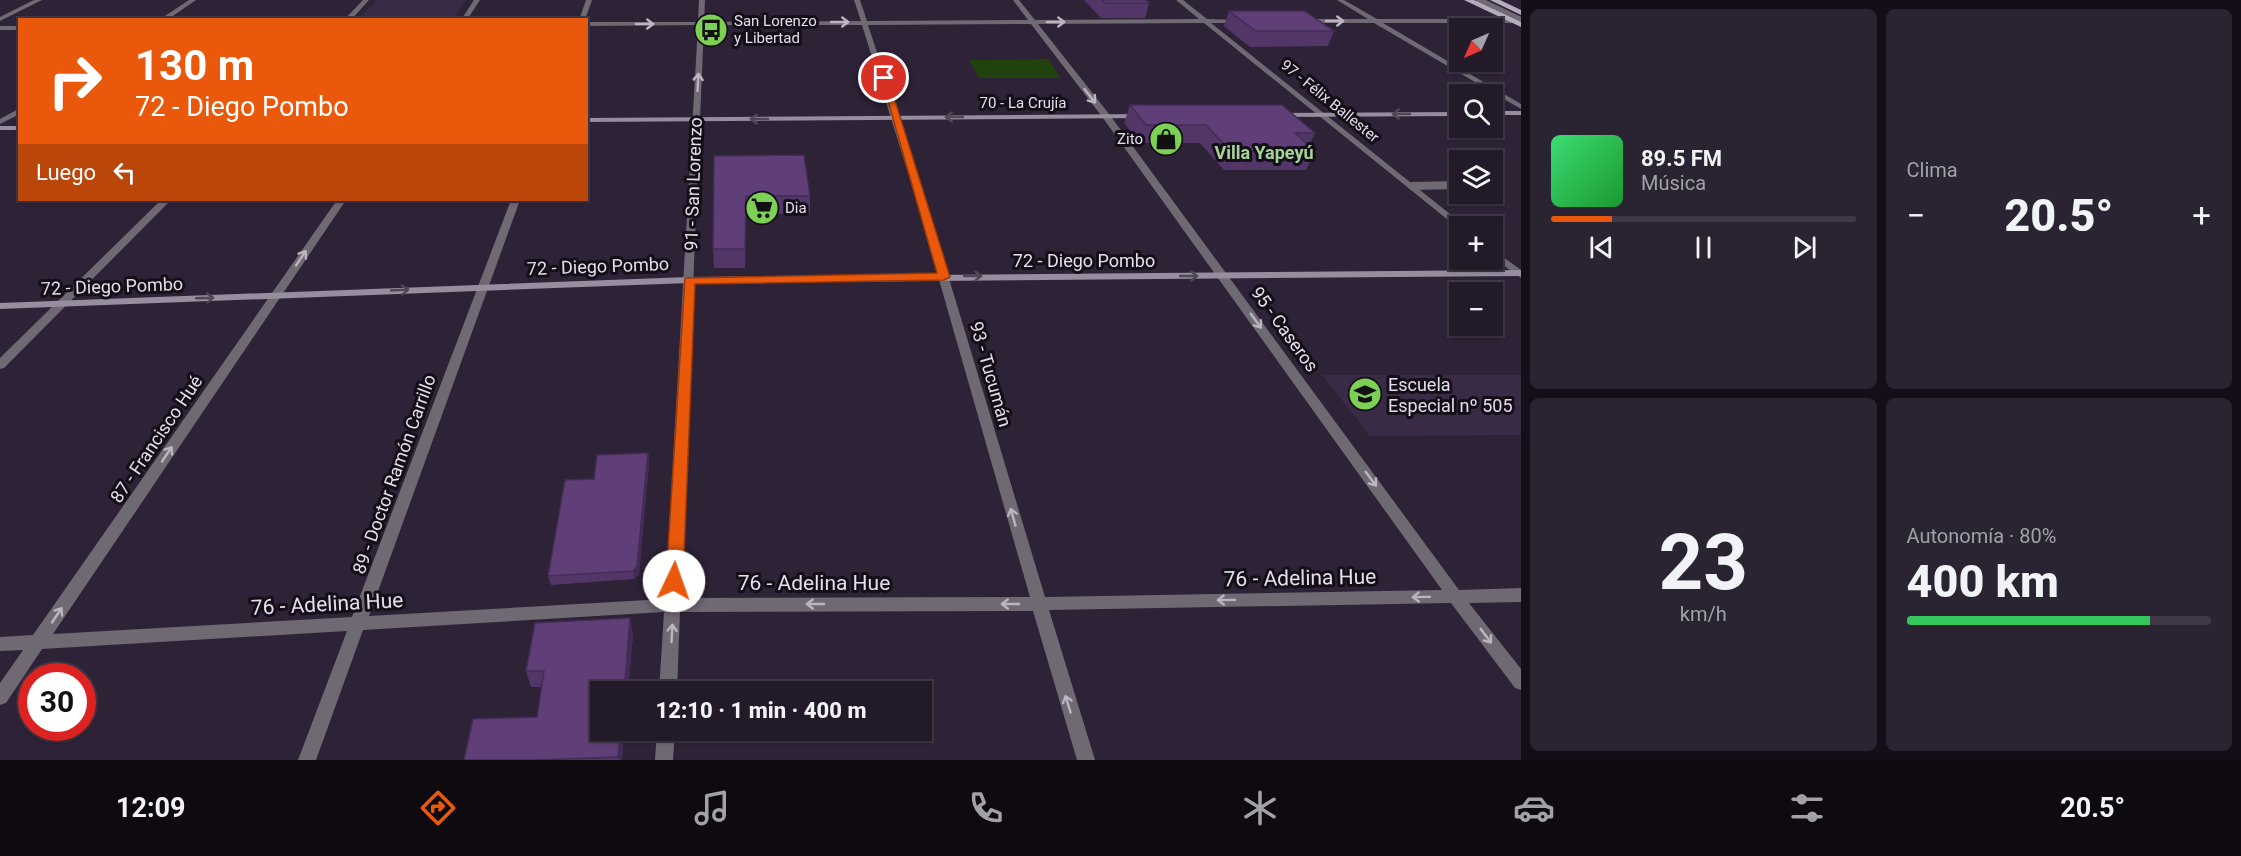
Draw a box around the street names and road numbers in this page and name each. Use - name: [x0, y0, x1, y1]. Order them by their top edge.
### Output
- street label: 97 - Félix Ballester: [1277, 56, 1383, 146]
- street label: 70 - La Crujía: [980, 94, 1066, 112]
- street label: 91 - San Lorenzo: [680, 117, 706, 251]
- street label: 72 - Diego Pombo: [1013, 250, 1155, 271]
- street label: 72 - Diego Pombo: [526, 253, 670, 279]
- street label: 72 - Diego Pombo: [40, 273, 184, 299]
- street label: 95 - Caseros: [1247, 282, 1323, 376]
- street label: 93 - Tucumán: [966, 319, 1016, 429]
- street label: 87 - Francisco Hué: [106, 371, 206, 507]
- street label: 89 - Doctor Ramón Carrillo: [348, 371, 440, 577]
- street label: 76 - Adelina Hue: [1223, 565, 1377, 591]
- street label: 76 - Adelina Hue: [738, 571, 890, 595]
- street label: 76 - Adelina Hue: [250, 588, 404, 620]

